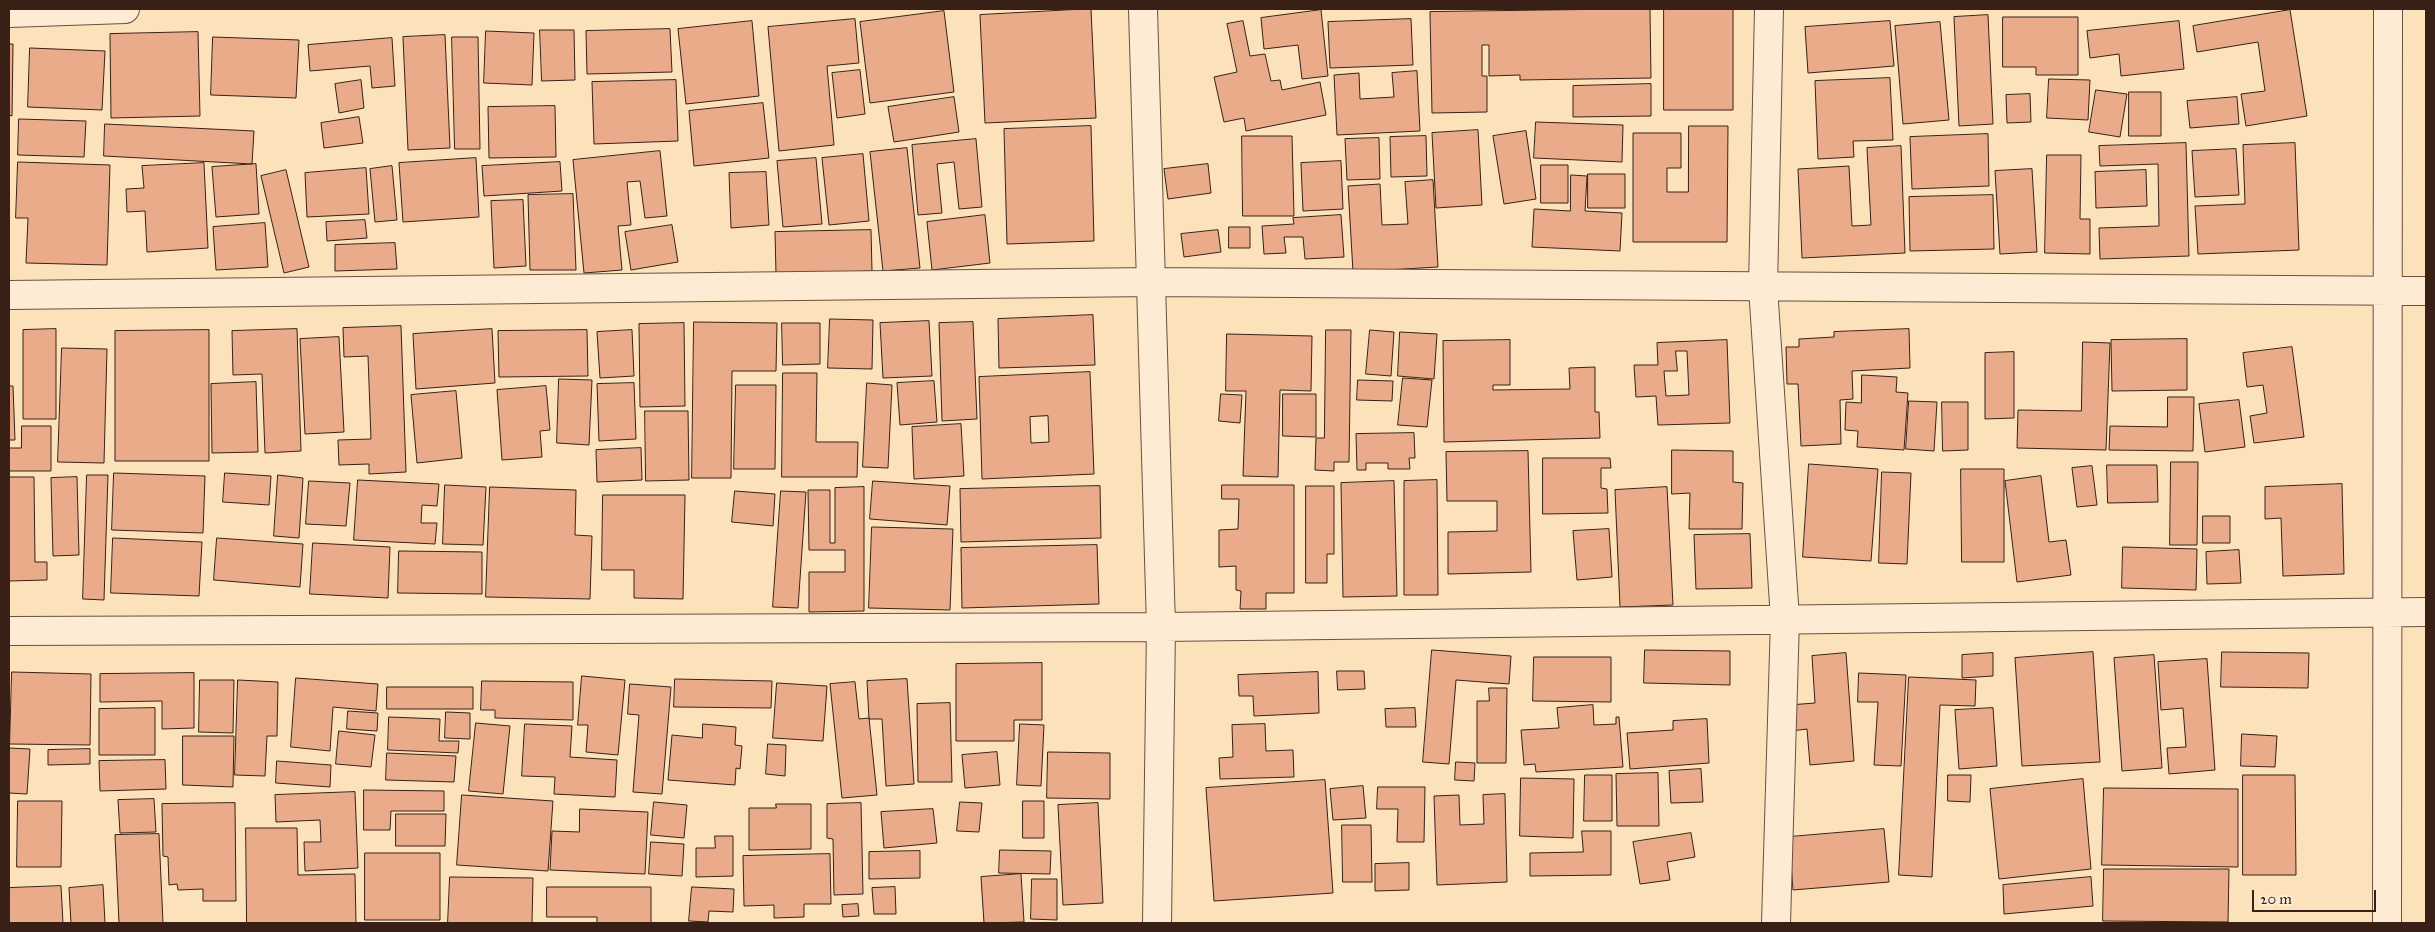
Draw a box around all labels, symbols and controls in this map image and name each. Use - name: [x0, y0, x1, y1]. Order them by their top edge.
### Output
- scale bar: [2255, 880, 2379, 912]
- text: 20 m: [2260, 890, 2292, 908]

